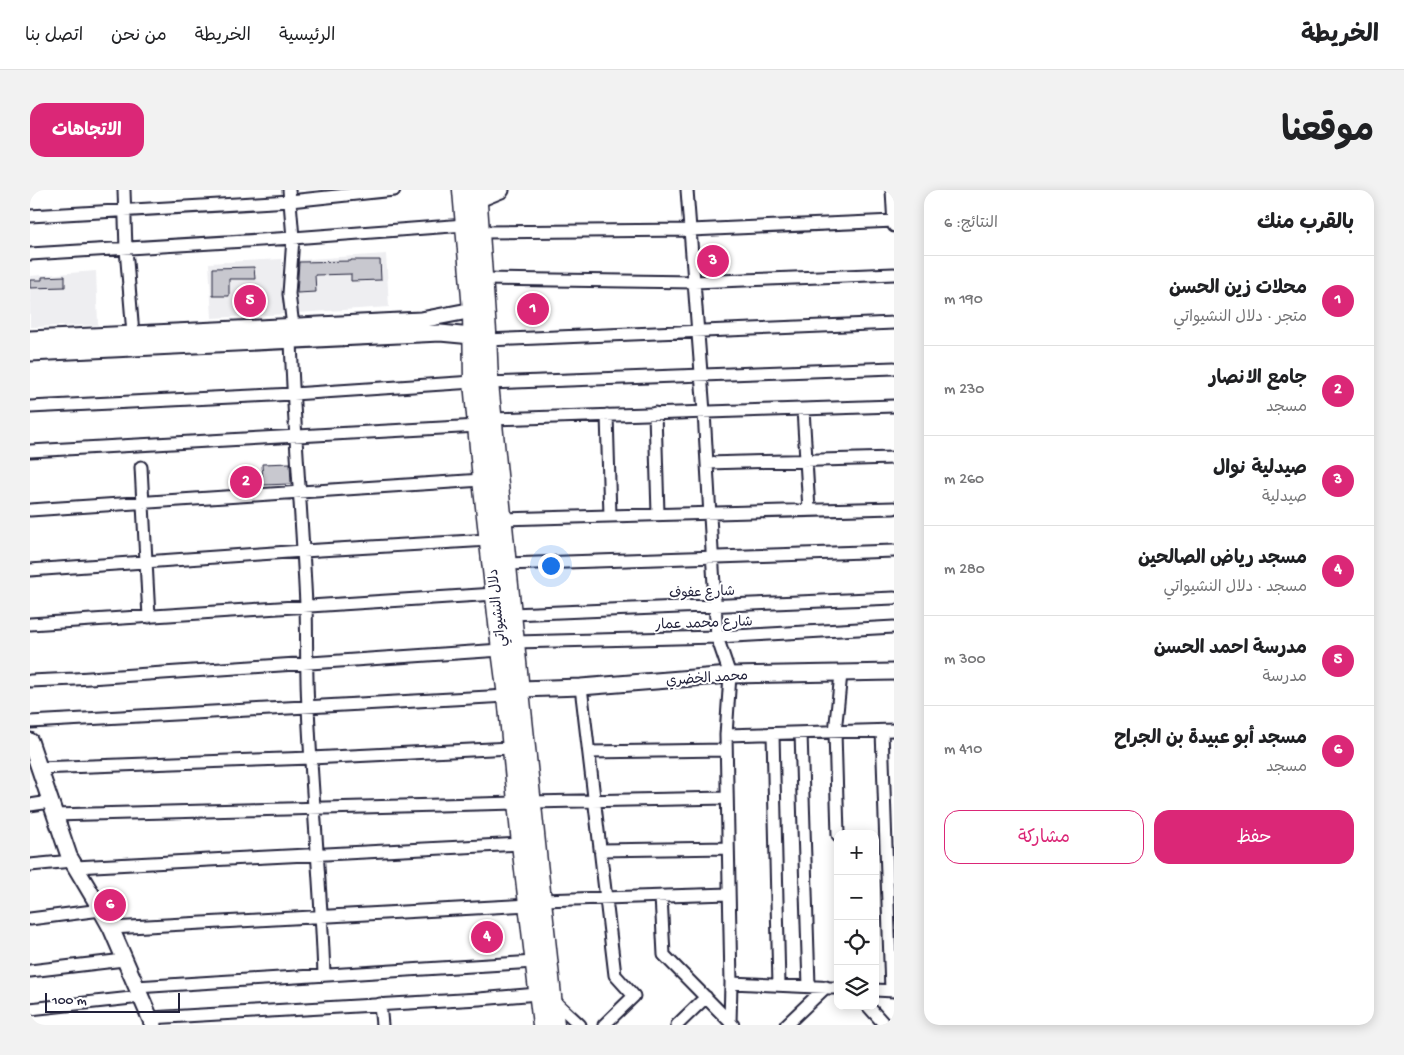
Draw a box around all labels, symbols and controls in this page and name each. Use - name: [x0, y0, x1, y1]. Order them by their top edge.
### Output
- text: الخريطة: [1301, 22, 1379, 51]
- text: اتصل بنا: [25, 26, 83, 47]
- text: من نحن: [111, 26, 167, 47]
- text: الخريطة: [195, 26, 251, 47]
- text: الرئيسية: [279, 26, 335, 47]
- button: الاتجاهات: [30, 103, 144, 157]
- text: موقعنا: [1281, 113, 1374, 154]
- text: بالقرب منك: [1257, 212, 1354, 237]
- text: النتائج: 6: [944, 215, 998, 234]
- pin: 3: [697, 242, 729, 280]
- text: محلات زين الحسن: [1169, 278, 1307, 301]
- pin: 5: [234, 282, 266, 320]
- pin: 1: [517, 290, 549, 328]
- text: 190 m: [944, 291, 983, 310]
- text: 1: [1335, 291, 1341, 310]
- text: متجر · دلال النشيواتي: [1173, 309, 1307, 328]
- text: جامع الانصار: [1209, 368, 1307, 391]
- text: 230 m: [944, 381, 984, 400]
- text: 2: [1334, 381, 1342, 400]
- text: مسجد: [1266, 399, 1307, 418]
- text: صيدلية نوال: [1213, 458, 1307, 481]
- pin: 2: [230, 463, 262, 501]
- text: 260 m: [944, 471, 984, 490]
- text: 3: [1334, 471, 1342, 490]
- text: صيدلية: [1262, 489, 1307, 508]
- text: مسجد رياض الصالحين: [1138, 548, 1307, 571]
- your location: [538, 553, 564, 579]
- text: 280 m: [944, 561, 985, 580]
- text: 4: [1334, 561, 1342, 580]
- street label: دلال النشيواتي: [486, 568, 513, 648]
- text: مسجد · دلال النشيواتي: [1164, 579, 1307, 598]
- street label: شارع عفوف: [669, 584, 735, 603]
- street label: شارع محمد عمار: [654, 614, 753, 635]
- text: مدرسة احمد الحسن: [1154, 638, 1307, 661]
- text: 300 m: [944, 651, 986, 670]
- text: 5: [1334, 651, 1342, 670]
- street label: محمد الخضري: [666, 668, 749, 691]
- text: مدرسة: [1262, 669, 1307, 688]
- text: مسجد أبو عبيدة بن الجراح: [1114, 728, 1307, 751]
- text: 410 m: [944, 741, 982, 760]
- text: 6: [1334, 741, 1342, 760]
- text: مسجد: [1266, 759, 1307, 778]
- button: مشاركة: [944, 810, 1144, 864]
- button: حفظ: [1154, 810, 1354, 864]
- map controls: [834, 830, 879, 1010]
- button: +: [834, 830, 879, 875]
- button: −: [834, 875, 879, 920]
- pin: 6: [94, 886, 126, 924]
- pin: 4: [471, 918, 503, 956]
- button: locate: [834, 920, 879, 965]
- button: layers: [834, 965, 879, 1010]
- scale bar: [45, 990, 180, 1013]
- text: 100 m: [52, 993, 87, 1010]

